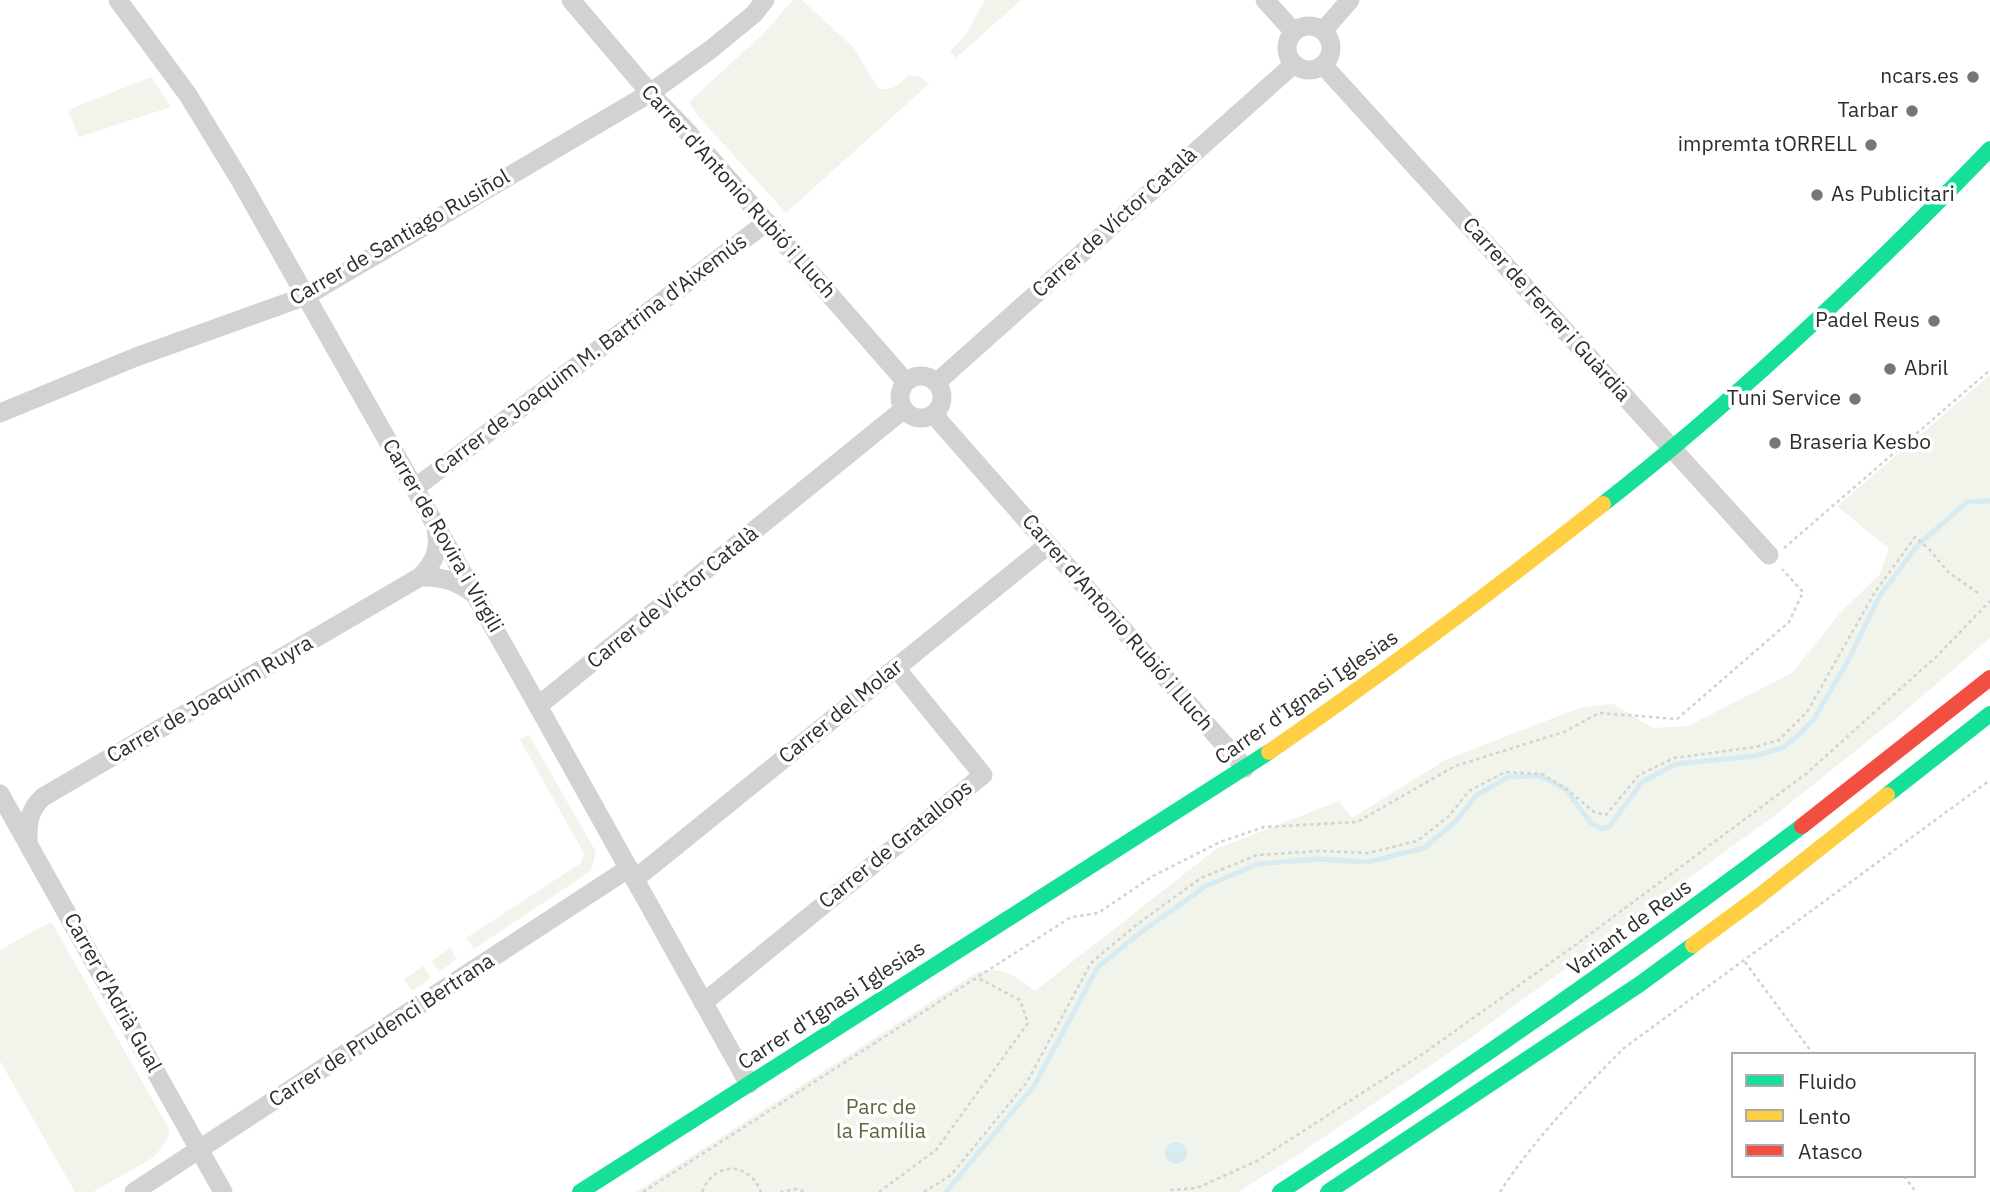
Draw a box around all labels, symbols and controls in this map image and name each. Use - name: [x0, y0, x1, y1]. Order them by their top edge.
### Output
- place label: ncars.es: [1880, 64, 1959, 90]
- marker: ncars.es: [1965, 69, 1981, 85]
- street label: Carrer d'Antonio Rubió i Lluch: [635, 80, 841, 304]
- place label: Tarbar: [1837, 98, 1898, 124]
- marker: Tarbar: [1904, 103, 1920, 119]
- place label: impremta tORRELL: [1678, 132, 1857, 158]
- marker: impremta tORRELL: [1863, 137, 1879, 153]
- street label: Carrer de Víctor Català: [1028, 143, 1202, 303]
- street label: Carrer de Santiago Rusiñol: [286, 165, 514, 311]
- place label: As Publicitari: [1831, 182, 1955, 208]
- marker: As Publicitari: [1809, 187, 1825, 203]
- street label: Carrer de Ferrer i Guàrdia: [1457, 213, 1635, 407]
- street label: Carrer de Joaquim M. Bartrina d'Aixemús: [430, 229, 752, 481]
- place label: Padel Reus: [1815, 308, 1920, 334]
- marker: Padel Reus: [1926, 313, 1942, 329]
- place label: Abril: [1904, 356, 1948, 382]
- marker: Abril: [1882, 361, 1898, 377]
- place label: Tuni Service: [1727, 386, 1841, 412]
- marker: Tuni Service: [1847, 391, 1863, 407]
- place label: Braseria Kesbo: [1789, 430, 1931, 456]
- street label: Carrer de Rovira i Virgili: [376, 435, 508, 637]
- marker: Braseria Kesbo: [1767, 435, 1783, 451]
- street label: Carrer d'Antonio Rubió i Lluch: [1016, 510, 1218, 736]
- street label: Carrer de Víctor Català: [582, 521, 764, 675]
- street label: Carrer d'Ignasi Iglesias: [1211, 625, 1403, 771]
- street label: Carrer de Joaquim Ruyra: [103, 631, 317, 769]
- street label: Carrer del Molar: [774, 655, 908, 769]
- street label: Carrer de Gratallops: [814, 775, 978, 915]
- street label: Variant de Reus: [1563, 875, 1697, 981]
- street label: Carrer d'Adrià Gual: [58, 909, 166, 1077]
- street label: Carrer d'Ignasi Iglesias: [734, 936, 930, 1076]
- street label: Carrer de Prudenci Bertrana: [265, 949, 499, 1113]
- legend: [1731, 1052, 1976, 1178]
- text: Fluido: [1798, 1067, 1857, 1095]
- park label: Parc de la Família: [836, 1095, 926, 1145]
- text: Lento: [1798, 1102, 1851, 1130]
- text: Atasco: [1798, 1137, 1862, 1165]

